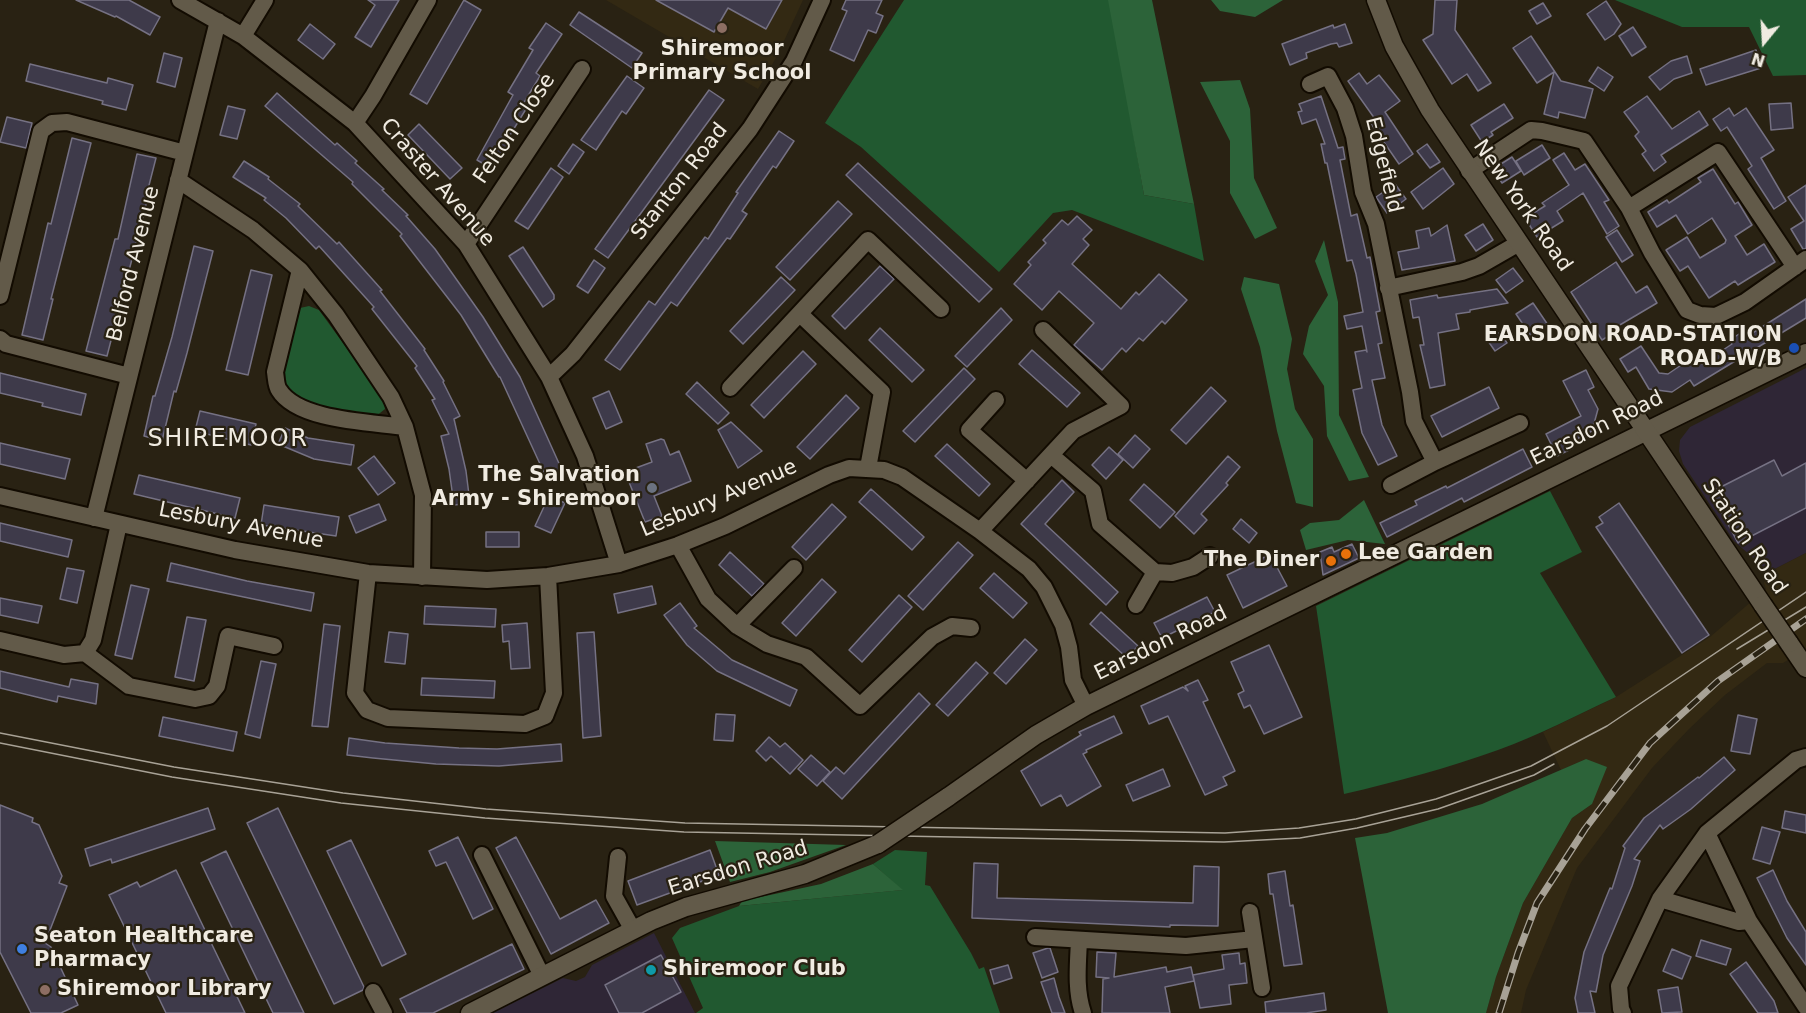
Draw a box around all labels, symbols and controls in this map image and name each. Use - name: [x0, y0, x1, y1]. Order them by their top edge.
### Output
- north arrow: [1734, 12, 1794, 72]
- marker: Shiremoor Primary School: [715, 21, 729, 35]
- place label: Shiremoor Primary School: [633, 37, 811, 87]
- text: N: [1749, 48, 1768, 71]
- street label: Felton Close: [469, 69, 561, 189]
- street label: Craster Avenue: [374, 114, 500, 252]
- street label: Edgefield: [1359, 114, 1407, 216]
- street label: Stanton Road: [627, 118, 733, 246]
- street label: New York Road: [1467, 135, 1577, 277]
- street label: Belford Avenue: [102, 183, 166, 345]
- place label: EARSDON ROAD-STATION ROAD-W/B: [1484, 323, 1782, 373]
- marker: EARSDON ROAD-STATION ROAD-W/B: [1787, 341, 1801, 355]
- street label: Earsdon Road: [1527, 386, 1667, 472]
- district label: SHIREMOOR: [148, 426, 308, 454]
- street label: Lesbury Avenue: [637, 455, 801, 543]
- place label: The Salvation Army - Shiremoor: [432, 463, 640, 513]
- street label: Station Road: [1696, 474, 1792, 600]
- marker: The Salvation Army - Shiremoor: [645, 481, 659, 495]
- street label: Lesbury Avenue: [156, 498, 326, 554]
- place label: Lee Garden: [1358, 541, 1493, 567]
- marker: Lee Garden: [1339, 547, 1353, 561]
- place label: The Diner: [1204, 548, 1319, 574]
- marker: The Diner: [1324, 554, 1338, 568]
- street label: Earsdon Road: [1091, 601, 1231, 687]
- street label: Earsdon Road: [665, 836, 811, 902]
- place label: Seaton Healthcare Pharmacy: [34, 924, 254, 974]
- marker: Seaton Healthcare Pharmacy: [15, 942, 29, 956]
- place label: Shiremoor Club: [663, 957, 846, 983]
- marker: Shiremoor Club: [644, 963, 658, 977]
- place label: Shiremoor Library: [57, 977, 271, 1003]
- marker: Shiremoor Library: [38, 983, 52, 997]

